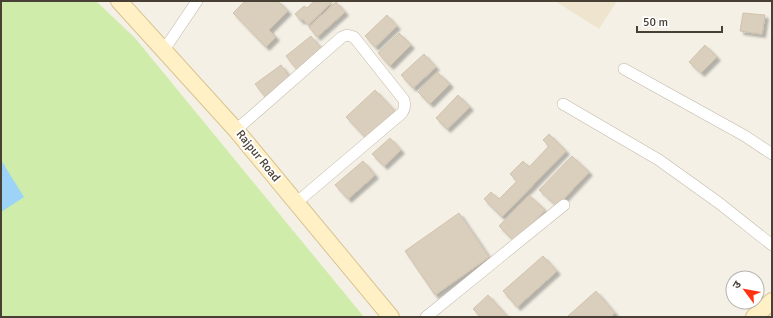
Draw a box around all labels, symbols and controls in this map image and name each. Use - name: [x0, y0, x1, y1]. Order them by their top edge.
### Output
- scale bar: [637, 8, 722, 34]
- text: 50 m: [643, 15, 668, 30]
- street label: Rajpur Road: [233, 127, 283, 185]
- north arrow: [725, 270, 765, 310]
- text: उ: [730, 278, 744, 291]

